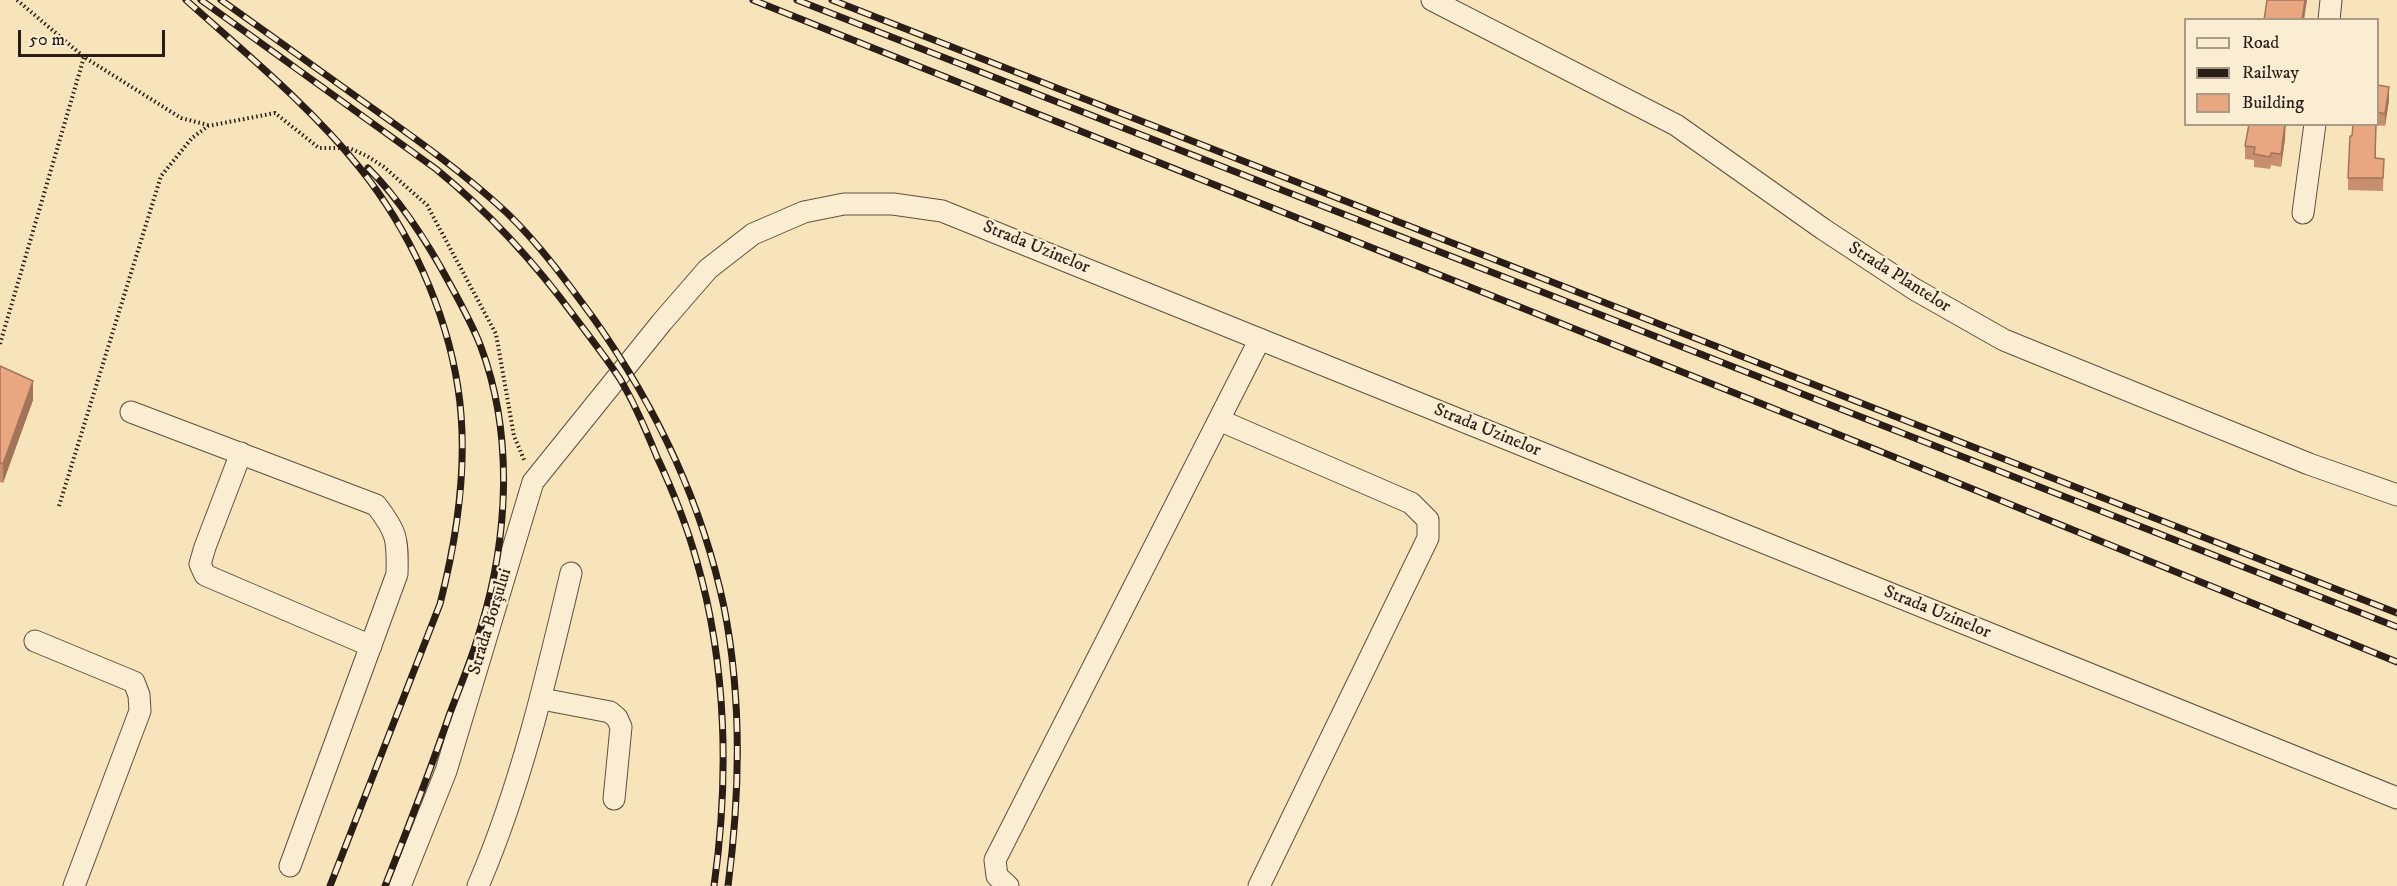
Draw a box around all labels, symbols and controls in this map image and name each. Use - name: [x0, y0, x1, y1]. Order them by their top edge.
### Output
- scale bar: [21, 18, 168, 56]
- legend: [2184, 18, 2379, 126]
- text: 50 m: [29, 29, 65, 51]
- text: Road: [2242, 32, 2279, 54]
- text: Railway: [2242, 62, 2299, 84]
- text: Building: [2242, 92, 2304, 114]
- street label: Strada Uzinelor: [979, 217, 1093, 279]
- street label: Strada Plantelor: [1844, 238, 1954, 318]
- street label: Strada Uzinelor: [1430, 400, 1544, 462]
- street label: Strada Borșului: [465, 566, 517, 678]
- street label: Strada Uzinelor: [1880, 582, 1994, 644]

